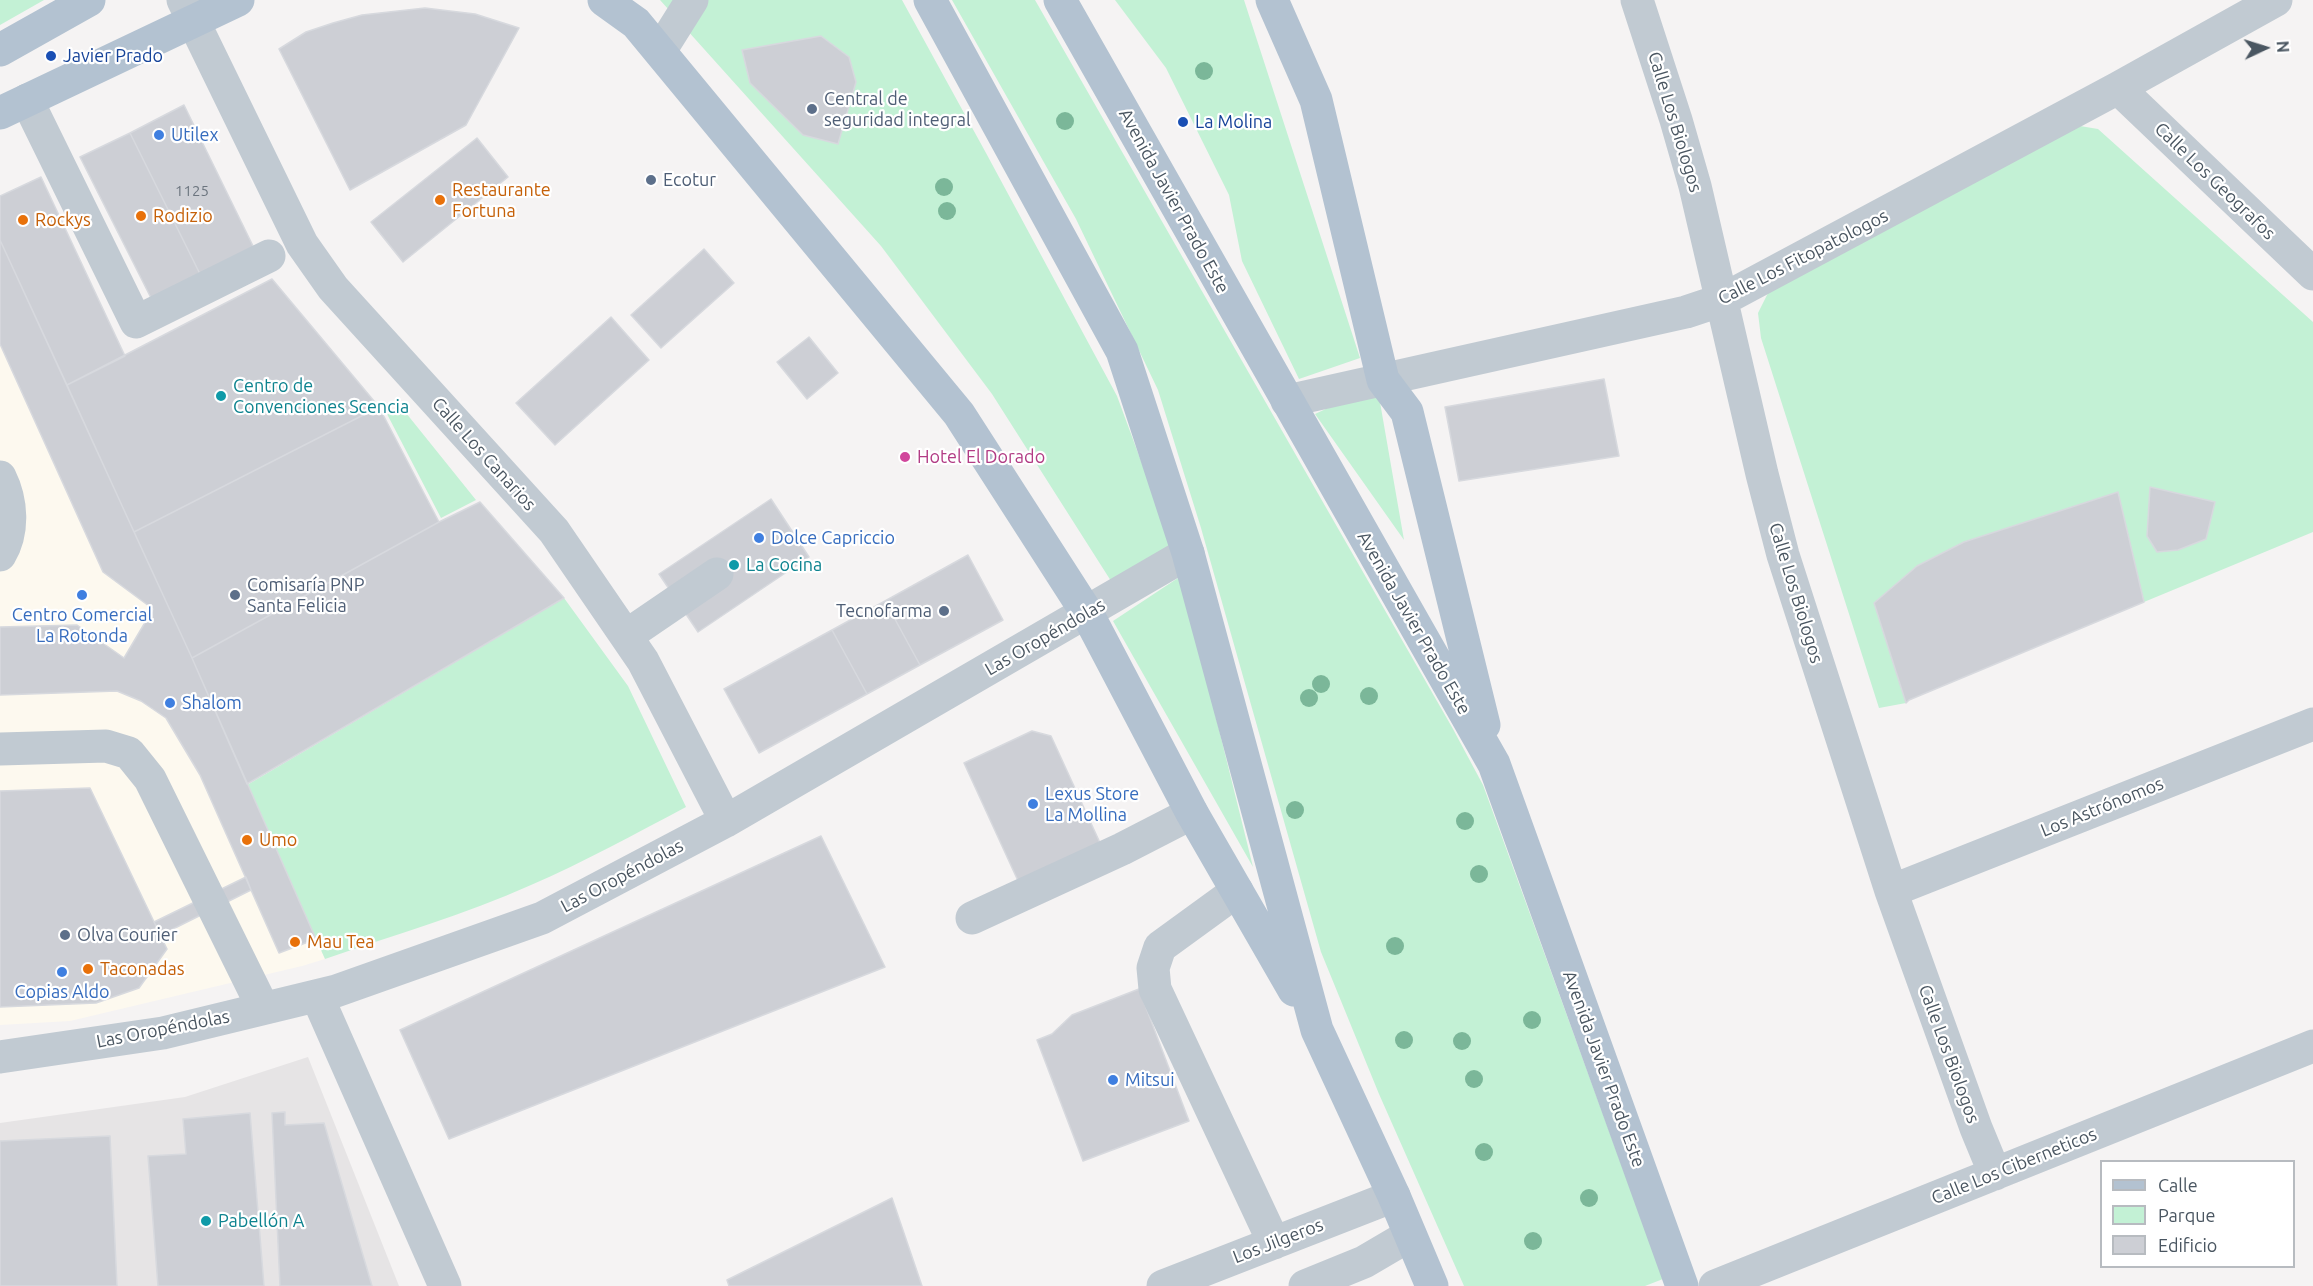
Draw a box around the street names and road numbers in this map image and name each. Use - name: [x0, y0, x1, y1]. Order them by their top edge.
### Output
- street label: Calle Los Biologos: [1643, 49, 1707, 195]
- street label: Avenida Javier Prado Este: [1114, 105, 1234, 297]
- street label: Calle Los Geografos: [2150, 118, 2280, 244]
- street label: Calle Los Fitopatologos: [1714, 205, 1892, 309]
- street label: Calle Los Canarios: [428, 393, 540, 515]
- street label: Calle Los Biologos: [1764, 520, 1828, 666]
- street label: Avenida Javier Prado Este: [1353, 528, 1475, 718]
- street label: Las Oropéndolas: [981, 594, 1109, 680]
- street label: Los Astrónomos: [2037, 773, 2167, 841]
- street label: Las Oropéndolas: [557, 835, 687, 917]
- street label: Avenida Javier Prado Este: [1558, 968, 1650, 1170]
- street label: Calle Los Biologos: [1914, 982, 1984, 1126]
- street label: Las Oropéndolas: [95, 1005, 231, 1053]
- street label: Calle Los Ciberneticos: [1928, 1123, 2100, 1209]
- street label: Los Jilgeros: [1230, 1214, 1326, 1268]

